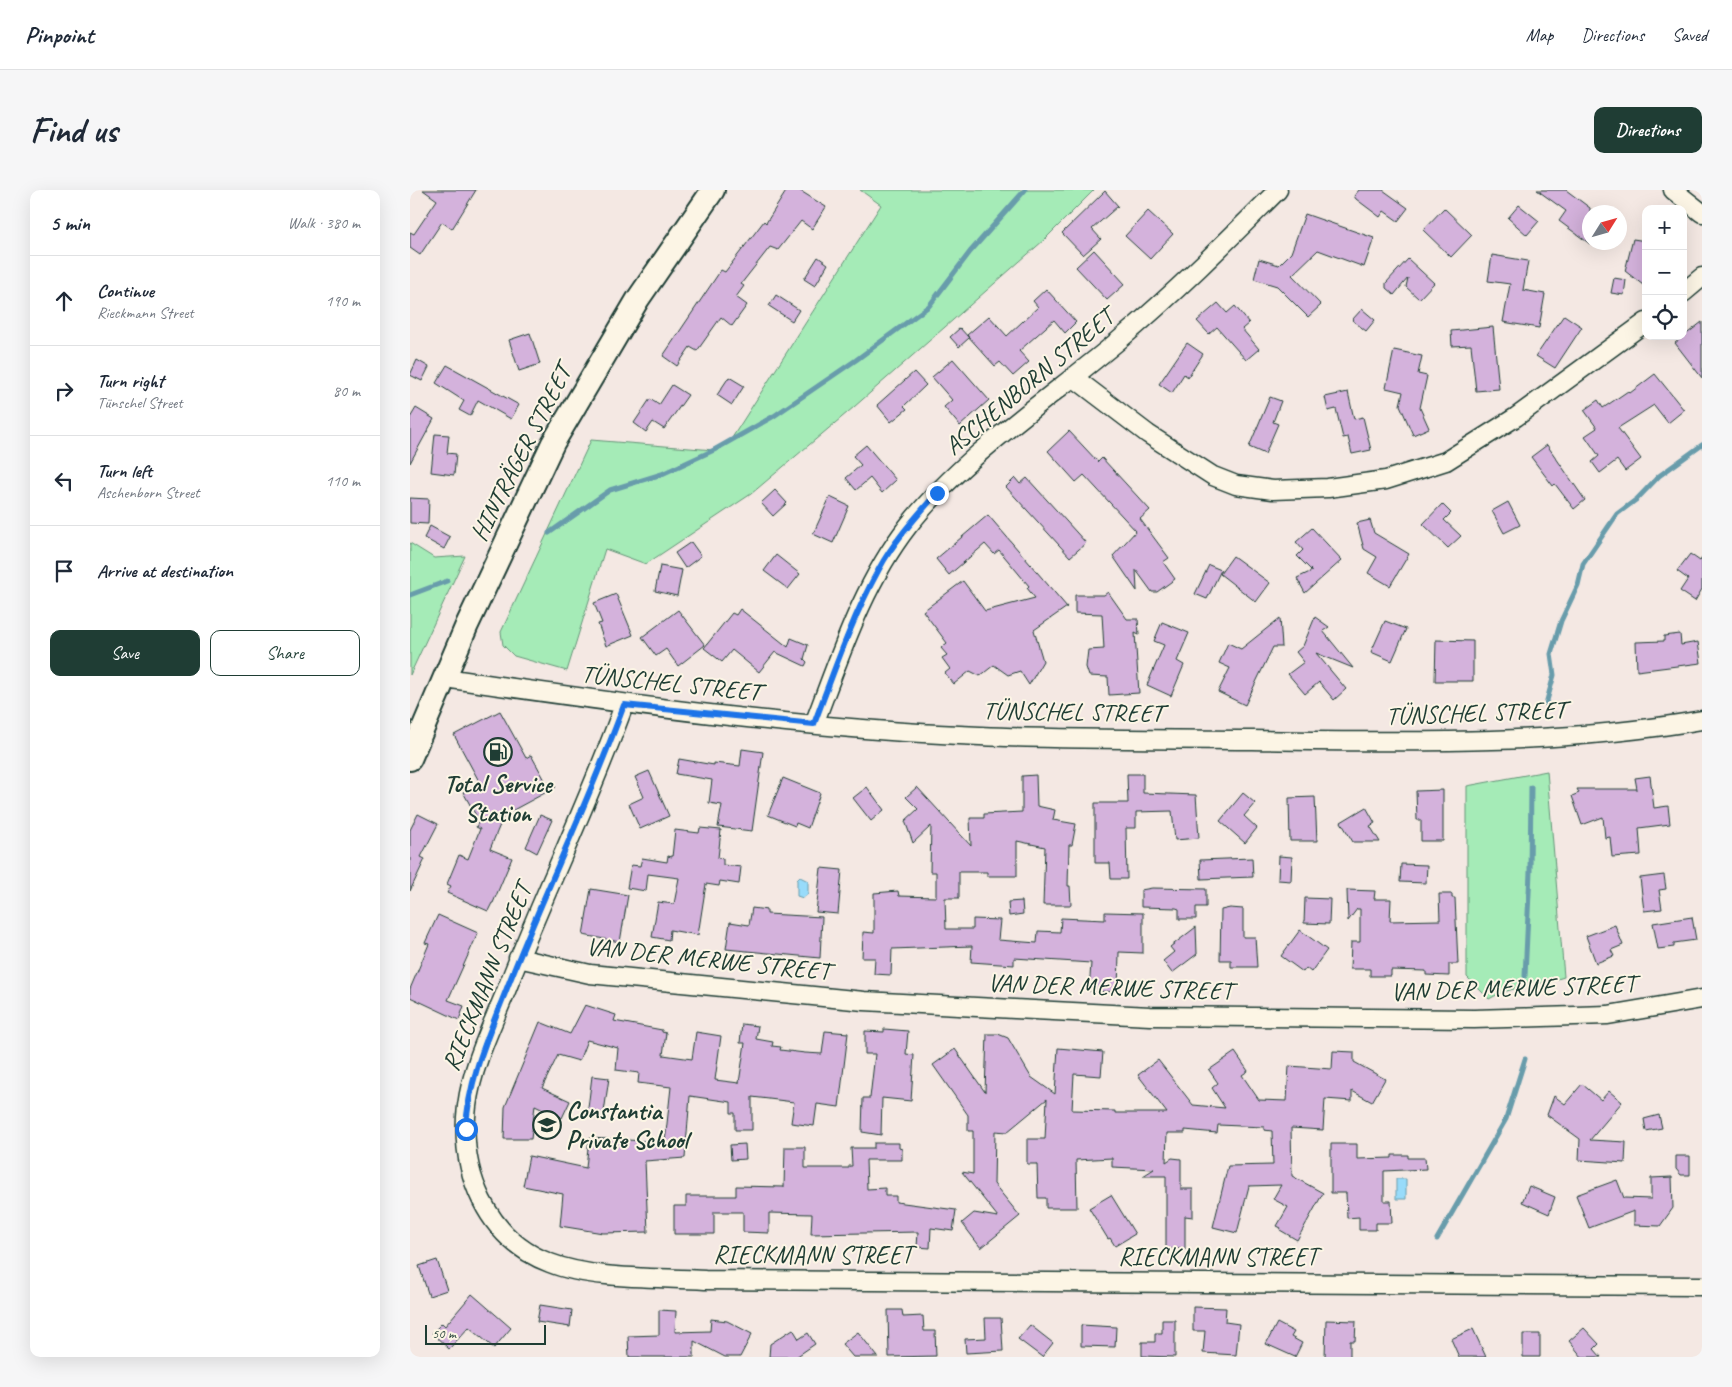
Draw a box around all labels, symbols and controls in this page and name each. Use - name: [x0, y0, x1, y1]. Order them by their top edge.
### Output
- text: Pinpoint: [25, 20, 94, 50]
- text: Map: [1526, 24, 1553, 46]
- text: Directions: [1581, 24, 1644, 46]
- text: Saved: [1672, 24, 1707, 46]
- button: Directions: [1594, 107, 1702, 153]
- text: Find us: [30, 108, 117, 153]
- north arrow: [1582, 205, 1627, 250]
- map controls: [1642, 205, 1687, 340]
- button: +: [1642, 205, 1687, 250]
- text: 5 min: [50, 210, 90, 236]
- text: Walk · 380 m: [288, 213, 360, 233]
- button: −: [1642, 250, 1687, 295]
- text: Continue: [97, 279, 154, 303]
- icon: ahead: [50, 287, 78, 315]
- text: 190 m: [326, 291, 360, 311]
- button: locate: [1642, 295, 1687, 340]
- street label: ASCHENBORN STREET: [938, 298, 1125, 462]
- text: Rieckmann Street: [97, 303, 194, 323]
- street label: HINTRÄGER STREET: [463, 354, 582, 546]
- text: Turn right: [97, 369, 164, 393]
- icon: right: [50, 377, 78, 405]
- text: 80 m: [333, 381, 360, 401]
- text: Tünschel Street: [97, 393, 183, 413]
- text: Turn left: [97, 459, 152, 483]
- icon: left: [50, 467, 78, 495]
- text: 110 m: [326, 471, 360, 491]
- route end: [926, 482, 949, 505]
- text: Aschenborn Street: [97, 483, 200, 503]
- icon: arrive: [50, 557, 78, 585]
- text: Arrive at destination: [97, 559, 233, 583]
- button: Save: [50, 630, 200, 676]
- button: Share: [210, 630, 360, 676]
- street label: TÜNSCHEL STREET: [580, 658, 769, 709]
- street label: TÜNSCHEL STREET: [983, 694, 1170, 730]
- street label: TÜNSCHEL STREET: [1385, 694, 1573, 732]
- fuel station icon: Total Service Station: [483, 737, 513, 767]
- place label: Total Service Station: [444, 768, 554, 829]
- street label: RIECKMANN STREET: [435, 873, 541, 1075]
- street label: VAN DER MERWE STREET: [585, 930, 838, 988]
- street label: VAN DER MERWE STREET: [987, 967, 1239, 1007]
- street label: VAN DER MERWE STREET: [1390, 968, 1642, 1008]
- place label: Constantia Private School: [566, 1095, 693, 1156]
- school or university icon: Constantia Private School: [532, 1110, 562, 1140]
- route start: [455, 1118, 478, 1141]
- street label: RIECKMANN STREET: [713, 1239, 918, 1271]
- street label: RIECKMANN STREET: [1118, 1241, 1323, 1273]
- scale bar: [425, 1322, 546, 1345]
- text: 50 m: [432, 1325, 456, 1342]

